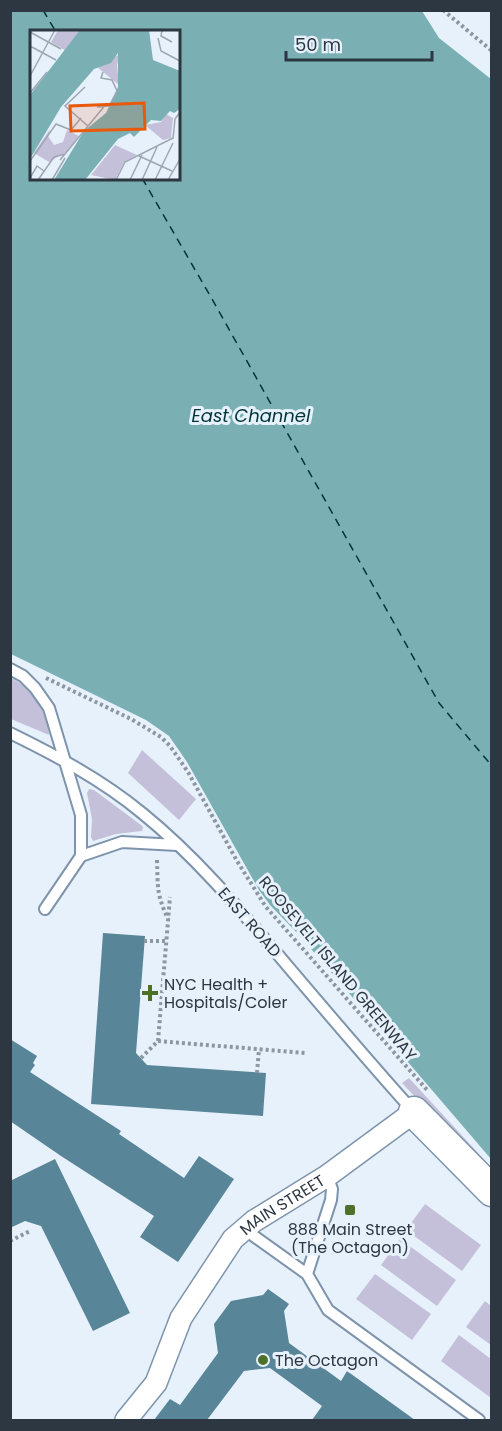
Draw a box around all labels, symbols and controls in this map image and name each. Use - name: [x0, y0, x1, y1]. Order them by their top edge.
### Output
- scale bar: [286, 24, 432, 62]
- inset map: [30, 30, 180, 180]
- text: 50 m: [295, 32, 341, 57]
- water label: East Channel: [192, 403, 311, 428]
- street label: ROOSEVELT ISLAND GREENWAY: [253, 871, 422, 1066]
- street label: EAST ROAD: [213, 882, 286, 962]
- place label: NYC Health + Hospitals/Coler: [164, 973, 287, 1014]
- marker: NYC Health + Hospitals/Coler: [141, 984, 159, 1002]
- street label: MAIN STREET: [235, 1169, 330, 1241]
- marker: 888 Main Street (The Octagon): [343, 1203, 357, 1217]
- place label: 888 Main Street (The Octagon): [288, 1218, 412, 1259]
- place label: The Octagon: [275, 1349, 378, 1372]
- marker: The Octagon: [256, 1353, 270, 1367]

